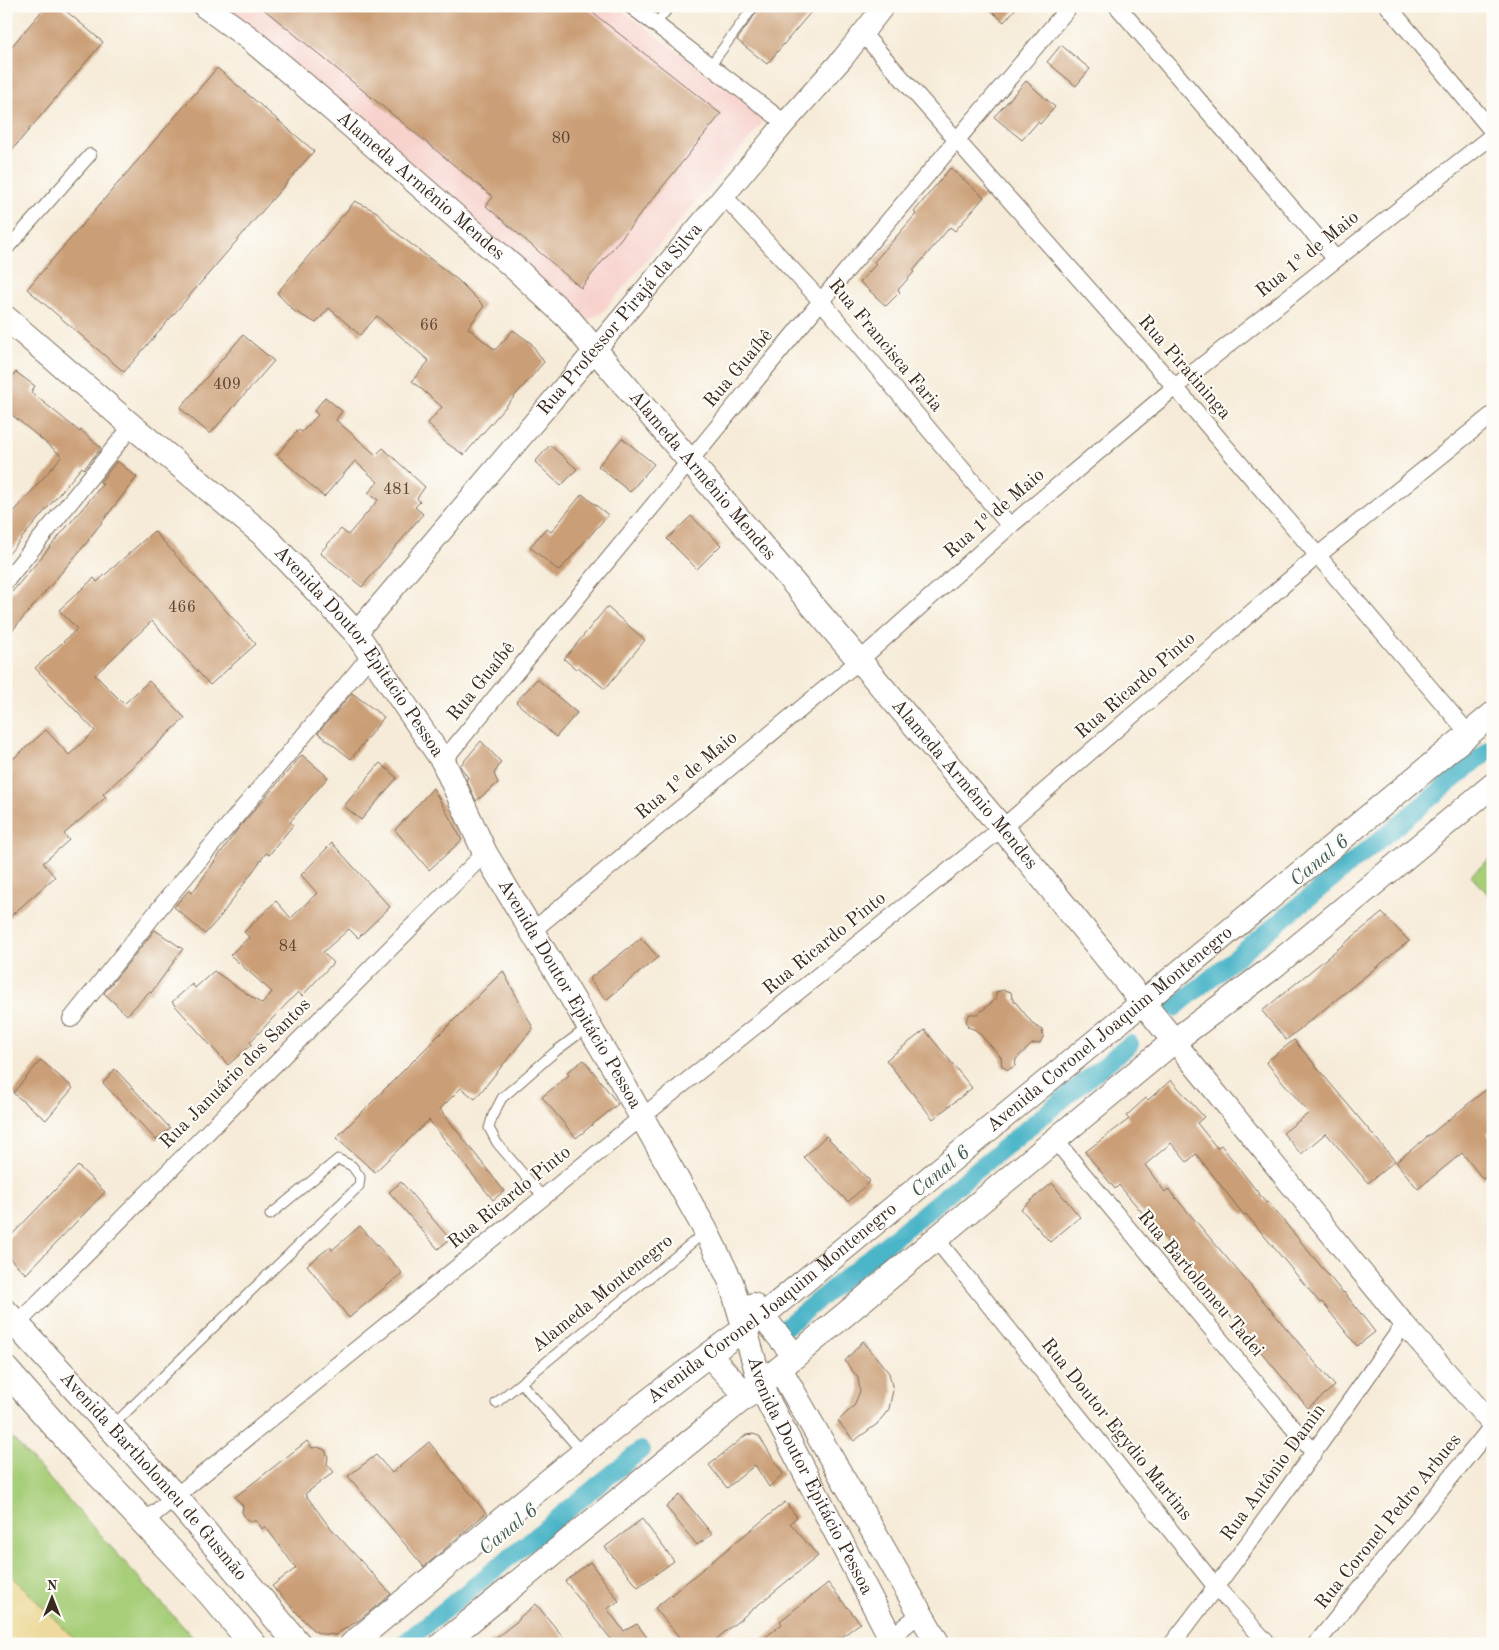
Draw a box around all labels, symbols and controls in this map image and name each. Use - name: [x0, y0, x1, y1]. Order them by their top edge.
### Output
- street label: Alameda Armênio Mendes: [333, 108, 508, 264]
- house number: 80: [552, 131, 570, 147]
- street label: Rua 1º de Maio: [1253, 208, 1363, 302]
- street label: Rua Professor Pirajá da Silva: [534, 219, 707, 419]
- street label: Rua Francisca Faria: [824, 276, 946, 416]
- street label: Rua Piratininga: [1134, 312, 1234, 424]
- house number: 66: [420, 318, 438, 334]
- street label: Rua Guaíbê: [701, 326, 777, 412]
- house number: 409: [213, 377, 241, 393]
- street label: Alameda Armênio Mendes: [625, 387, 779, 564]
- street label: Rua 1º de Maio: [941, 466, 1049, 562]
- house number: 481: [383, 482, 411, 498]
- street label: Avenida Doutor Epitácio Pessoa: [270, 542, 447, 761]
- house number: 466: [168, 600, 196, 616]
- street label: Rua Ricardo Pinto: [1073, 629, 1199, 743]
- street label: Rua Guaíbê: [445, 639, 519, 725]
- street label: Alameda Armênio Mendes: [888, 696, 1041, 873]
- street label: Rua 1º de Maio: [633, 728, 741, 824]
- water label: Canal 6: [1287, 831, 1353, 891]
- street label: Avenida Doutor Epitácio Pessoa: [494, 876, 645, 1113]
- street label: Rua Ricardo Pinto: [760, 889, 890, 999]
- street label: Avenida Coronel Joaquim Montenegro: [984, 923, 1236, 1136]
- house number: 84: [279, 939, 297, 955]
- street label: Rua Januário dos Santos: [157, 995, 315, 1153]
- water label: Canal 6: [908, 1142, 974, 1202]
- street label: Rua Ricardo Pinto: [445, 1143, 575, 1253]
- street label: Avenida Coronel Joaquim Montenegro: [644, 1199, 901, 1407]
- street label: Rua Bartolomeu Tadei: [1133, 1207, 1267, 1361]
- street label: Alameda Montenegro: [529, 1232, 677, 1356]
- street label: Rua Doutor Egydio Martins: [1037, 1336, 1195, 1524]
- street label: Avenida Doutor Epitácio Pessoa: [744, 1354, 876, 1598]
- street label: Avenida Bartholomeu de Gusmão: [56, 1368, 250, 1585]
- street label: Rua Antônio Damin: [1218, 1401, 1330, 1545]
- street label: Rua Coronel Pedro Arbues: [1313, 1431, 1465, 1613]
- water label: Canal 6: [476, 1500, 542, 1560]
- north arrow: [28, 1572, 78, 1622]
- text: N: [47, 1579, 58, 1593]

